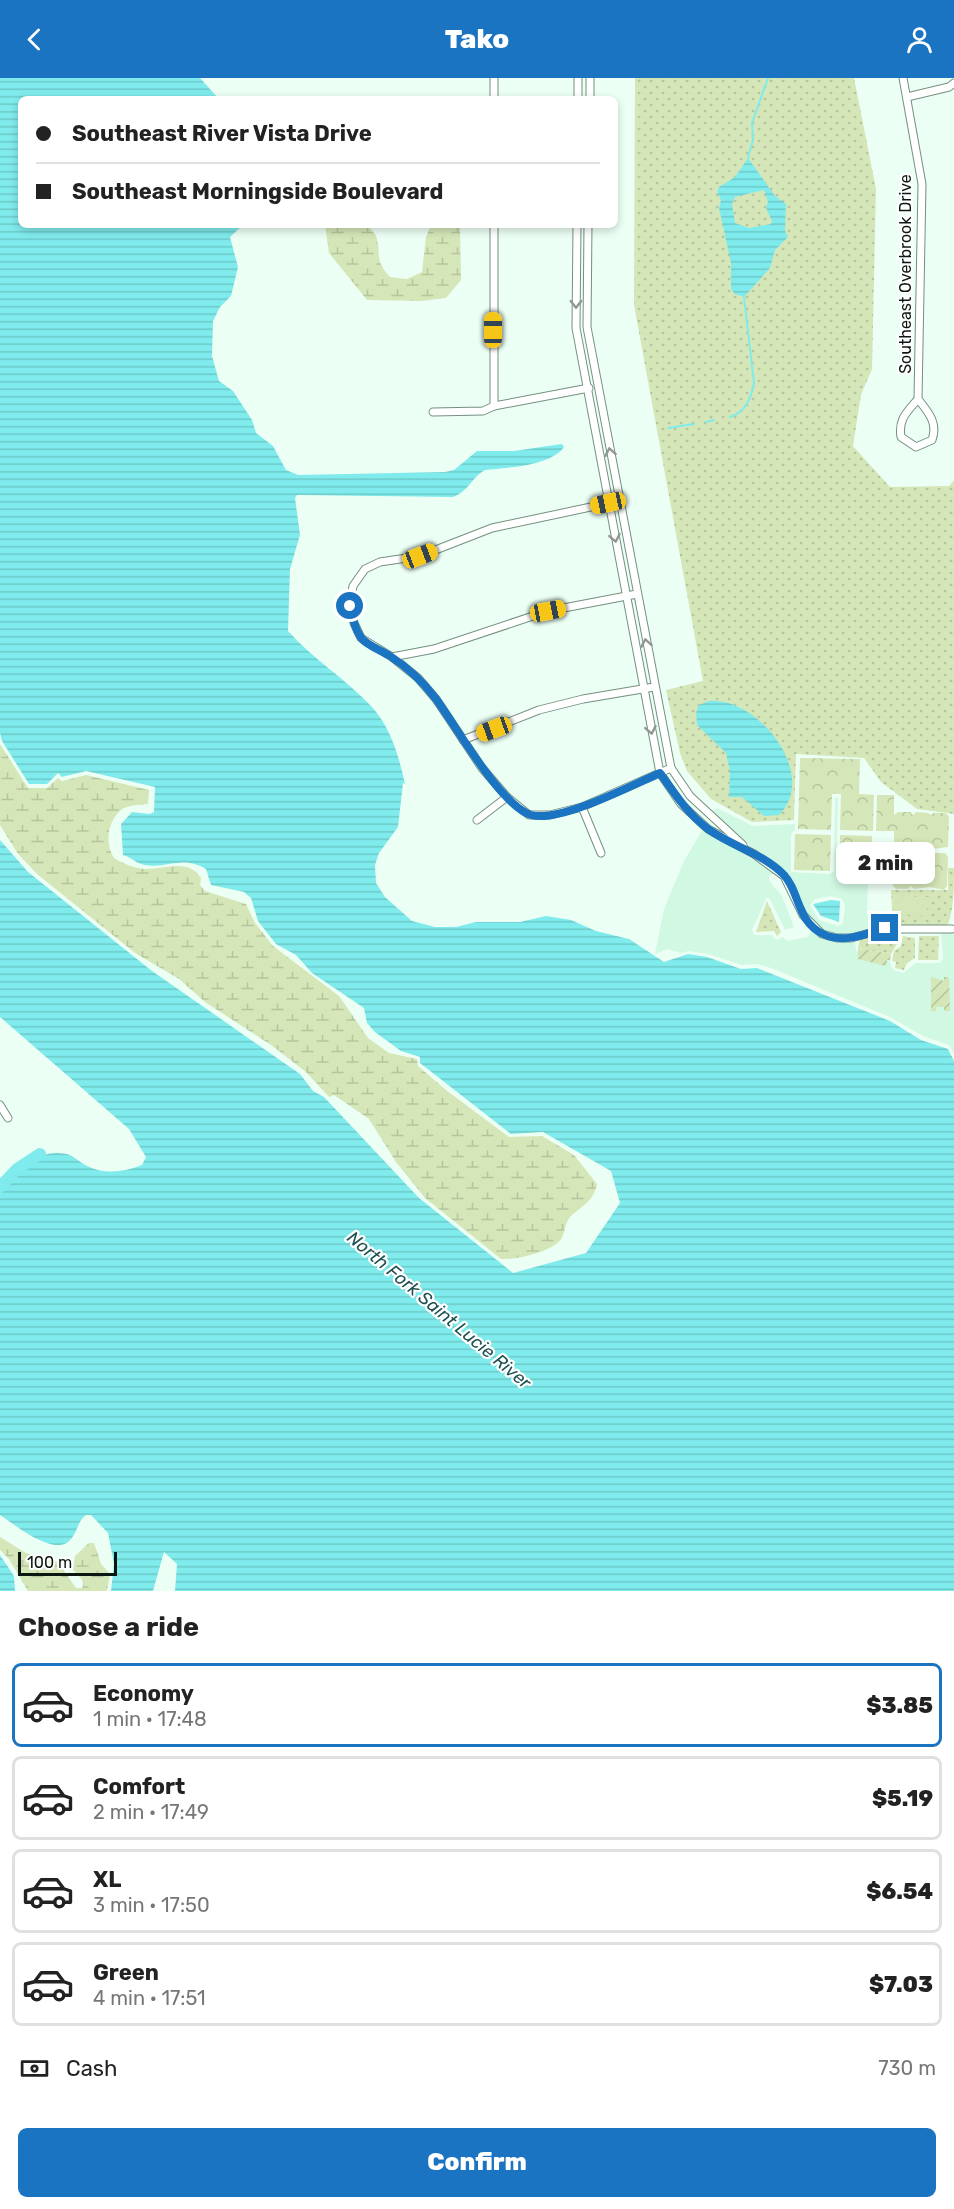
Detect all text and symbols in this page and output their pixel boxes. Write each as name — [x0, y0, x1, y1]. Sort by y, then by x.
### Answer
icon: back — [18, 23, 51, 56]
text: Tako — [445, 23, 509, 55]
icon: person — [903, 23, 936, 56]
text: Southeast River Vista Drive — [72, 120, 372, 147]
street label: Southeast Overbrook Drive — [896, 174, 915, 374]
text: Southeast Morningside Boulevard — [72, 178, 443, 205]
one-way arrow — [570, 300, 582, 309]
car — [484, 312, 502, 348]
one-way arrow — [605, 447, 617, 456]
car — [589, 490, 627, 516]
one-way arrow — [608, 533, 621, 543]
car — [400, 541, 440, 571]
route start — [336, 592, 363, 619]
car — [529, 599, 567, 623]
one-way arrow — [640, 639, 653, 649]
car — [474, 714, 514, 744]
one-way arrow — [644, 724, 657, 734]
callout: 2 min — [836, 841, 934, 883]
text: 2 min — [858, 851, 913, 875]
route end — [871, 914, 898, 941]
water label: North Fork Saint Lucie River — [342, 1227, 536, 1394]
scale bar — [18, 1549, 117, 1576]
text: 100 m — [27, 1553, 72, 1572]
text: Choose a ride — [18, 1611, 199, 1643]
icon: car — [21, 1678, 75, 1732]
text: Economy — [93, 1680, 194, 1707]
text: $3.85 — [866, 1692, 933, 1719]
text: 1 min · 17:48 — [93, 1707, 207, 1731]
icon: car — [21, 1771, 75, 1825]
text: Comfort — [93, 1773, 185, 1800]
text: $5.19 — [872, 1785, 933, 1812]
text: 2 min · 17:49 — [93, 1800, 209, 1824]
icon: car — [21, 1864, 75, 1918]
text: XL — [93, 1866, 121, 1893]
text: $6.54 — [866, 1878, 933, 1905]
text: 3 min · 17:50 — [93, 1893, 210, 1917]
icon: car — [21, 1957, 75, 2011]
text: Green — [93, 1959, 159, 1986]
text: $7.03 — [869, 1971, 933, 1998]
text: 4 min · 17:51 — [93, 1986, 206, 2010]
icon: cash — [18, 2052, 51, 2085]
text: Cash — [66, 2055, 117, 2082]
text: 730 m — [878, 2056, 936, 2080]
button: Confirm — [18, 2128, 936, 2197]

